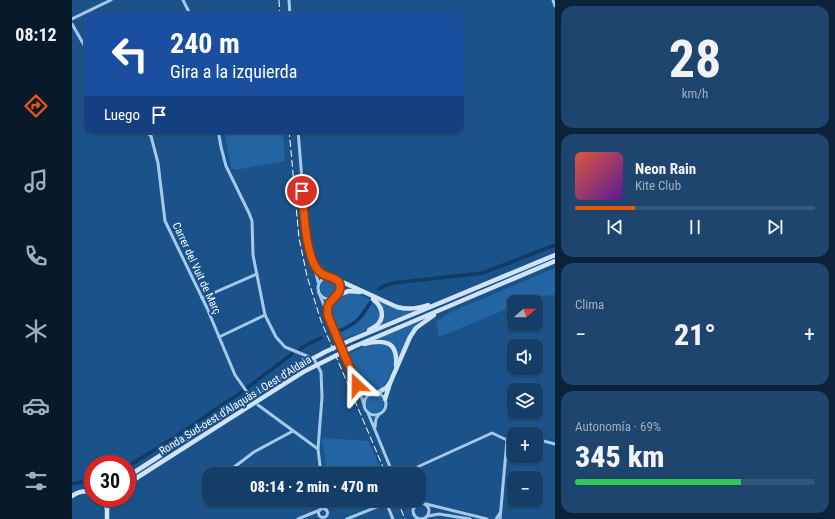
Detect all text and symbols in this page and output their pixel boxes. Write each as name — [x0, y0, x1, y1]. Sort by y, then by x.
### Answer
text: 08:12 — [15, 24, 57, 45]
text: 240 m — [170, 27, 240, 60]
icon: left — [104, 28, 156, 80]
text: 28 — [669, 29, 721, 90]
text: Gira a la izquierda — [170, 61, 297, 82]
text: km/h — [682, 86, 708, 101]
icon: directions — [22, 92, 50, 120]
icon: arrive — [148, 104, 170, 126]
text: Luego — [104, 106, 140, 124]
text: Neon Rain — [635, 160, 696, 178]
icon: music — [22, 167, 50, 195]
pin — [285, 174, 319, 208]
text: Kite Club — [635, 178, 681, 193]
icon: arrive — [291, 180, 313, 202]
icon: previous — [604, 216, 626, 238]
icon: pause — [684, 216, 706, 238]
icon: next — [764, 216, 786, 238]
street label: Carrer del Vuit de Març — [170, 220, 223, 316]
icon: phone — [22, 242, 50, 270]
north arrow — [507, 295, 543, 331]
map controls — [507, 295, 543, 507]
text: Clima — [575, 297, 604, 312]
icon: climate — [22, 317, 50, 345]
text: 21° — [674, 317, 716, 352]
text: − — [575, 322, 586, 347]
text: + — [804, 322, 815, 347]
button: sound — [507, 339, 543, 375]
street label: Ronda Sud-oest d'Alaquàs i Oest d'Aldaia — [157, 353, 314, 458]
position arrow — [336, 364, 378, 406]
button: layers — [507, 383, 543, 419]
icon: car — [22, 392, 50, 420]
text: Autonomía · 69% — [575, 419, 661, 434]
button: + — [507, 427, 543, 463]
text: 345 km — [575, 439, 664, 474]
speed limit sign: 30 — [84, 455, 136, 507]
icon: filters — [22, 467, 50, 495]
button: − — [507, 471, 543, 507]
text: 08:14 · 2 min · 470 m — [250, 478, 378, 496]

